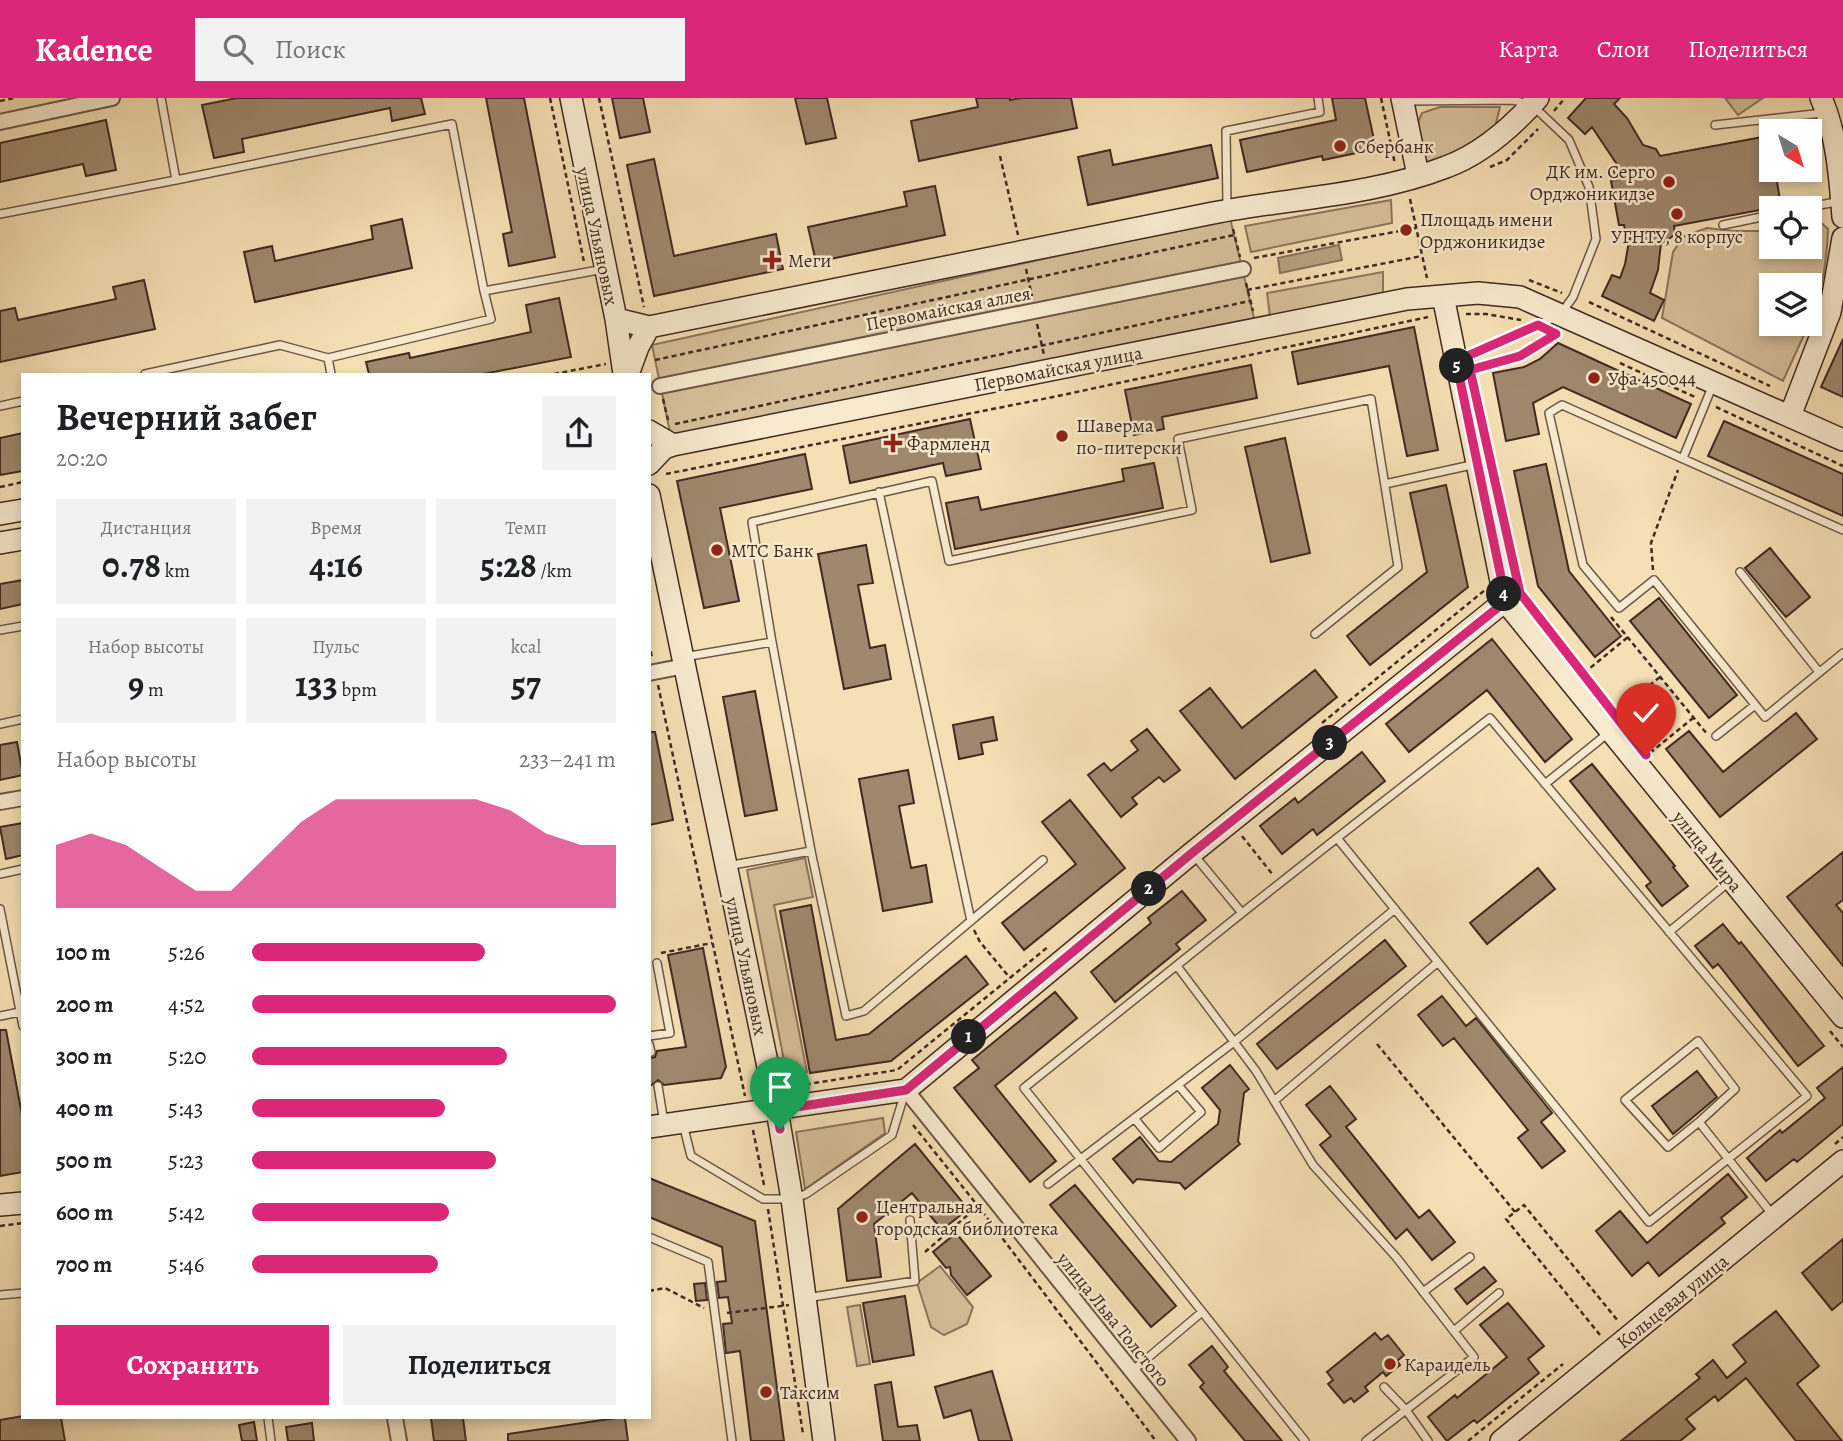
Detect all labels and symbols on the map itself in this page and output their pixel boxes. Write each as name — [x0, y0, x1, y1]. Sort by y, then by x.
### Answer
north arrow — [1759, 119, 1822, 182]
place label: Сбербанк — [1354, 134, 1434, 160]
marker: Сбербанк — [1332, 138, 1348, 154]
place label: ДК им. Серго Орджоникидзе — [1530, 159, 1655, 207]
street label: улица Ульяновых — [569, 164, 625, 308]
marker: ДК им. Серго Орджоникидзе — [1661, 174, 1677, 190]
marker: УГНТУ, 8 корпус — [1669, 206, 1685, 222]
place label: Площадь имени Орджоникидзе — [1420, 207, 1553, 255]
marker: Площадь имени Орджоникидзе — [1398, 222, 1414, 238]
place label: УГНТУ, 8 корпус — [1611, 224, 1743, 250]
place label: Меги — [788, 248, 831, 274]
marker: Меги — [762, 250, 782, 270]
street label: Первомайская аллея — [863, 280, 1033, 338]
street label: Первомайская улица — [972, 340, 1145, 398]
pin: 5 — [1440, 348, 1474, 384]
place label: Уфа 450044 — [1608, 366, 1696, 392]
marker: Уфа 450044 — [1586, 370, 1602, 386]
place label: Шаверма по-питерски — [1076, 413, 1182, 461]
marker: Шаверма по-питерски — [1054, 428, 1070, 444]
place label: Фармленд — [907, 431, 990, 457]
marker: Фармленд — [885, 435, 901, 451]
place label: МТС Банк — [731, 538, 814, 564]
marker: МТС Банк — [709, 542, 725, 558]
pin: 4 — [1486, 576, 1522, 612]
pin — [1616, 683, 1676, 755]
pin: 3 — [1312, 726, 1348, 760]
street label: улица Мира — [1666, 805, 1748, 898]
pin: 2 — [1132, 872, 1166, 906]
street label: улица Ульяновых — [718, 894, 774, 1038]
pin: 1 — [951, 1020, 986, 1054]
pin — [750, 1057, 810, 1129]
place label: Центральная городская библиотека — [876, 1194, 1059, 1242]
marker: Центральная городская библиотека — [854, 1209, 870, 1225]
street label: улица Льва Толстого — [1050, 1246, 1176, 1392]
street label: Кольцевая улица — [1611, 1248, 1734, 1355]
place label: Караидель — [1404, 1352, 1490, 1378]
marker: Караидель — [1382, 1356, 1398, 1372]
place label: Таксим — [780, 1380, 840, 1406]
marker: Таксим — [758, 1384, 774, 1400]

